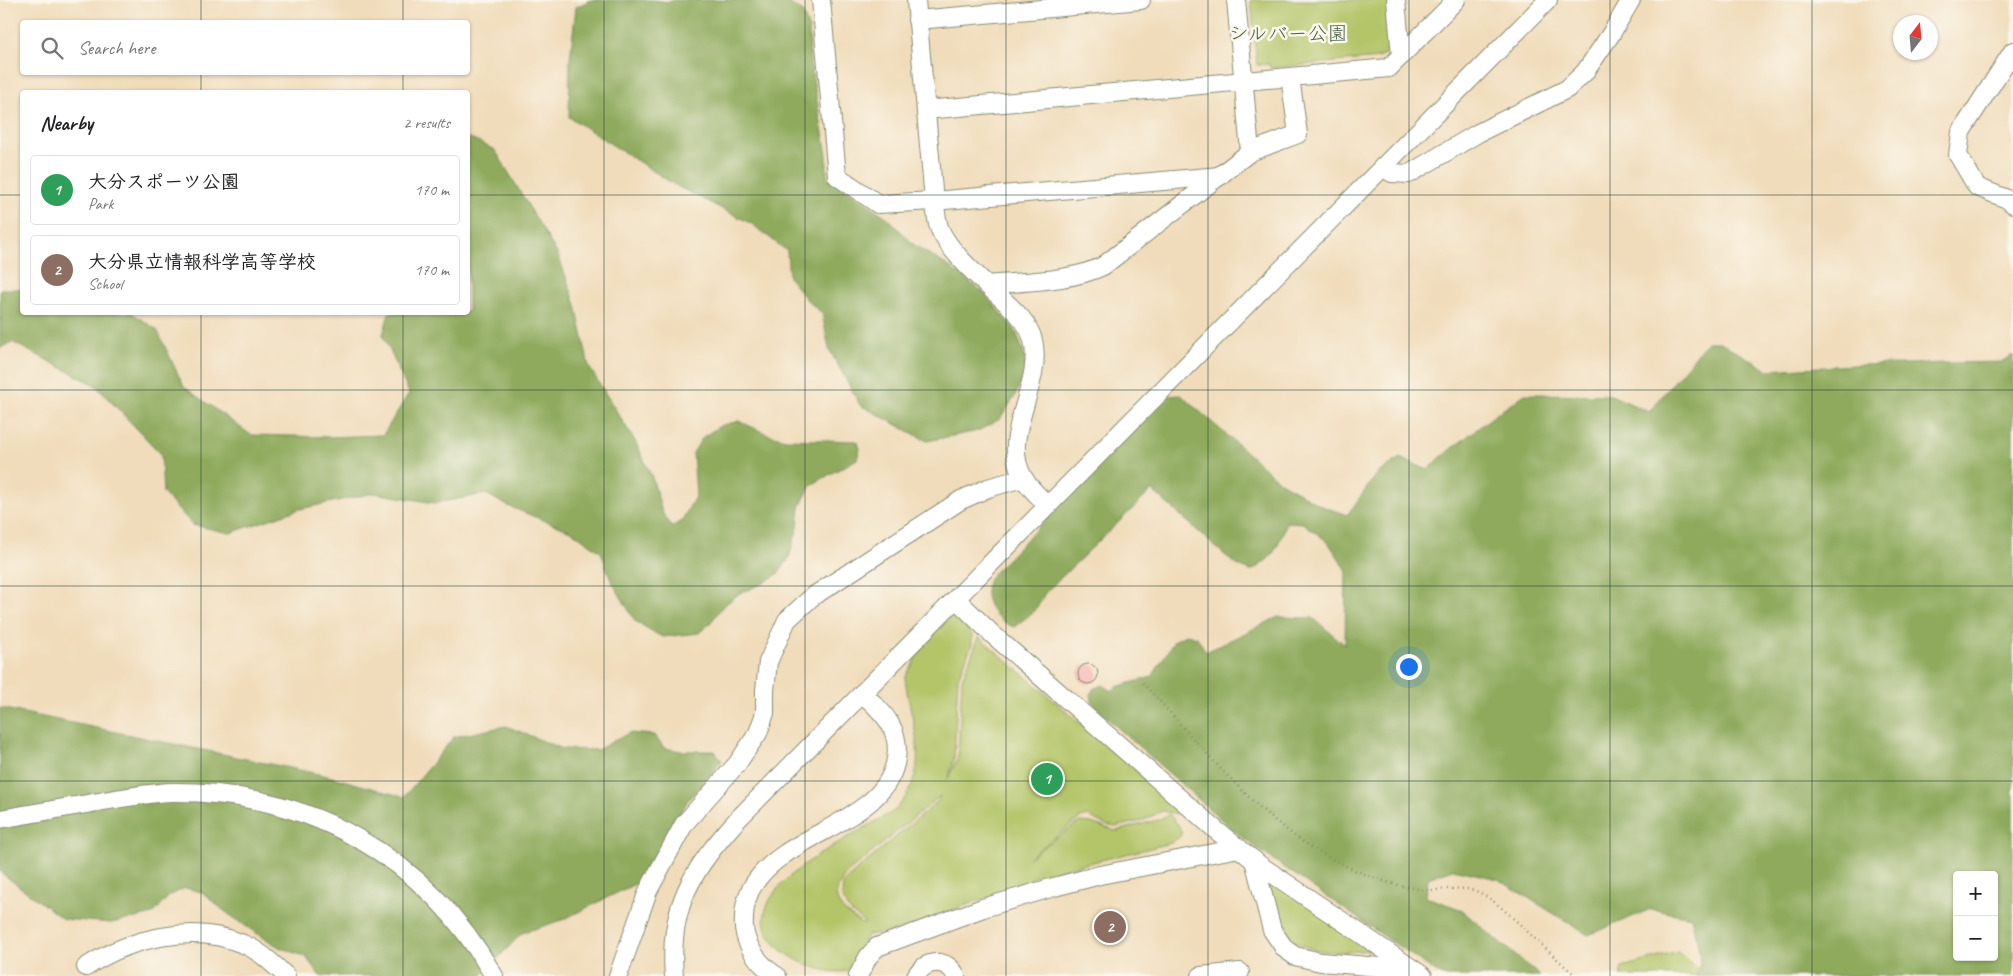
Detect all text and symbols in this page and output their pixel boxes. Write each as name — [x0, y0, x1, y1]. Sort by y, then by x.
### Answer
north arrow — [1893, 15, 1938, 60]
search box — [20, 20, 470, 75]
park label: シルバー公園 — [1229, 21, 1347, 46]
icon: search — [38, 34, 66, 62]
text: Search here — [78, 36, 155, 60]
text: Nearby — [40, 110, 93, 136]
text: 2 results — [403, 113, 450, 133]
text: 大分スポーツ公園 — [88, 170, 240, 194]
text: 1 — [53, 180, 61, 200]
text: 170 m — [415, 180, 449, 200]
text: Park — [88, 194, 113, 214]
text: 大分県立情報科学高等学校 — [88, 250, 316, 274]
text: 2 — [53, 260, 61, 280]
text: 170 m — [415, 260, 449, 280]
text: School — [88, 274, 122, 294]
your location — [1396, 654, 1422, 680]
pin: 1 — [1031, 760, 1063, 798]
map controls — [1953, 871, 1998, 961]
button: + — [1953, 871, 1998, 916]
pin: 2 — [1094, 908, 1126, 946]
button: − — [1953, 916, 1998, 961]

